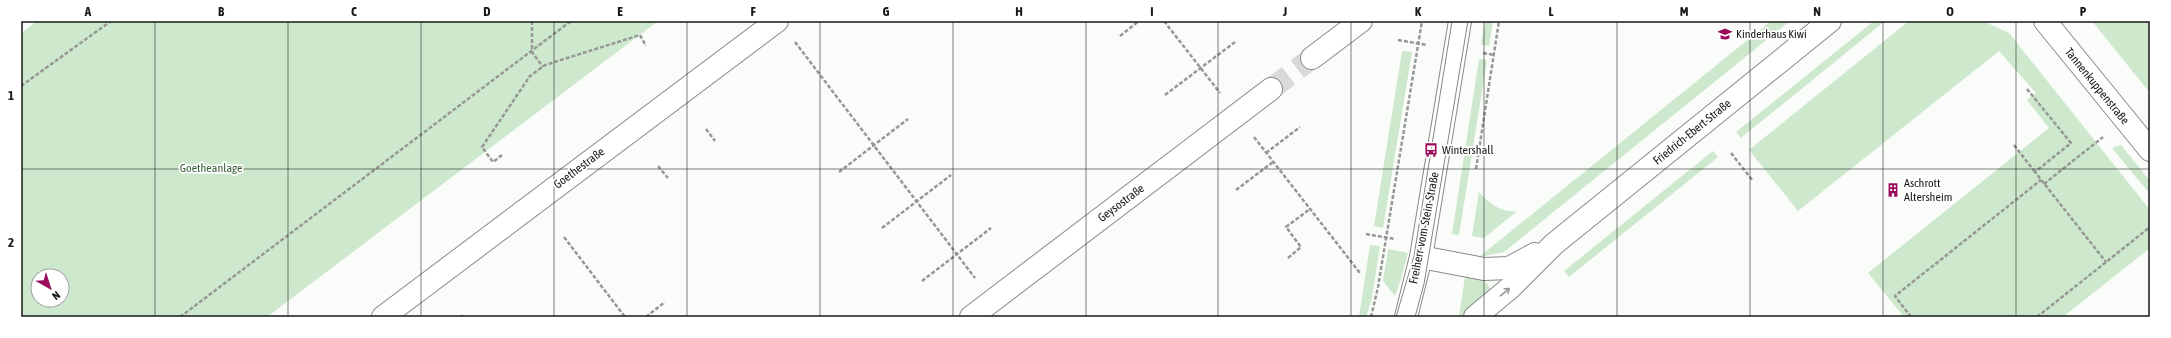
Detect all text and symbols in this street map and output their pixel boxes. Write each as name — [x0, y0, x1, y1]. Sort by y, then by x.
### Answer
text: A — [84, 4, 92, 19]
text: B — [218, 4, 225, 19]
text: C — [351, 4, 357, 19]
text: D — [483, 4, 491, 19]
text: E — [617, 4, 623, 19]
text: F — [750, 4, 756, 19]
text: G — [883, 4, 890, 19]
text: H — [1015, 4, 1023, 19]
text: I — [1150, 4, 1154, 19]
text: J — [1282, 4, 1287, 19]
text: K — [1415, 4, 1422, 19]
text: L — [1548, 4, 1554, 19]
text: M — [1680, 4, 1689, 19]
text: N — [1813, 4, 1821, 19]
text: O — [1946, 4, 1954, 19]
text: P — [2080, 4, 2087, 19]
school or university icon: Kinderhaus Kiwi — [1717, 26, 1733, 42]
place label: Kinderhaus Kiwi — [1736, 27, 1807, 41]
street label: Tannenkuppenstraße — [2062, 45, 2132, 127]
text: 1 — [8, 88, 14, 103]
street label: Friedrich-Ebert-Straße — [1650, 96, 1734, 168]
bus stop icon: Wintershall — [1423, 142, 1439, 158]
place label: Wintershall — [1442, 143, 1494, 157]
street label: Goethestraße — [551, 144, 607, 192]
park label: Goetheanlage — [180, 161, 242, 175]
street label: Freiherr-vom-Stein-Straße — [1406, 171, 1442, 285]
place label: Aschrott Altersheim — [1904, 176, 1952, 204]
street label: Geysostraße — [1095, 181, 1147, 225]
building icon: Aschrott Altersheim — [1885, 182, 1901, 198]
text: 2 — [8, 235, 14, 250]
north arrow — [30, 268, 70, 308]
one-way arrow — [1500, 288, 1511, 297]
text: N — [50, 289, 63, 302]

